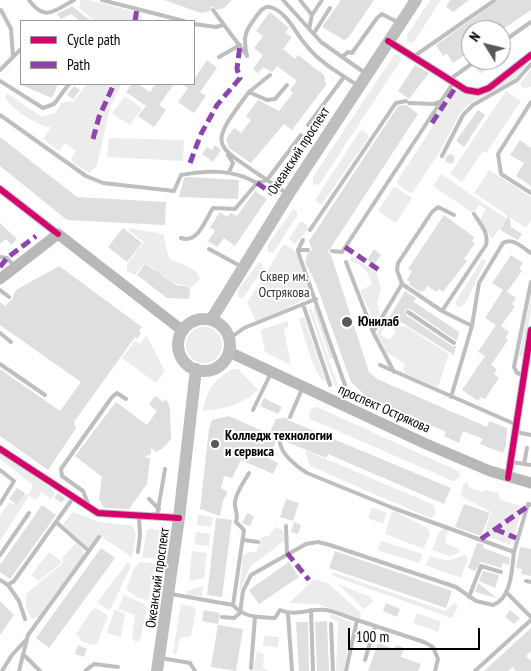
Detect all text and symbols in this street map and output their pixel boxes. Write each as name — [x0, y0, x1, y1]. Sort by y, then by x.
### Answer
legend — [20, 20, 195, 85]
north arrow — [461, 20, 511, 70]
text: N — [465, 28, 484, 45]
text: Cycle path — [67, 30, 120, 49]
text: Path — [67, 55, 90, 74]
street label: Океанский проспект — [264, 104, 334, 198]
park label: Сквер им. Острякова — [258, 269, 310, 302]
place label: Юнилаб — [358, 314, 399, 330]
marker: Юнилаб — [340, 315, 354, 329]
street label: проспект Острякова — [335, 381, 433, 437]
place label: Колледж технологии и сервиса — [225, 428, 332, 461]
marker: Колледж технологии и сервиса — [209, 438, 221, 450]
street label: Океанский проспект — [143, 527, 173, 629]
scale bar — [351, 618, 484, 650]
text: 100 m — [356, 627, 389, 646]

